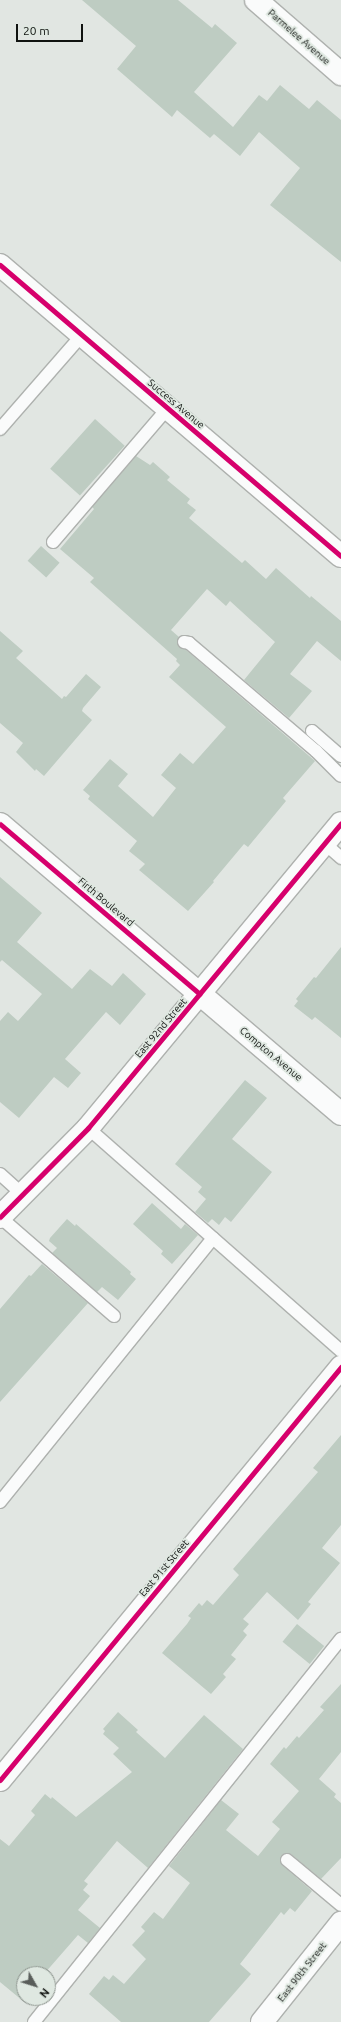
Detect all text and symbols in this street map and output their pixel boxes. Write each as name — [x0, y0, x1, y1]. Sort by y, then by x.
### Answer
street label: Parmelee Avenue — [265, 7, 333, 67]
scale bar — [18, 16, 85, 42]
text: 20 m — [23, 24, 50, 37]
street label: Success Avenue — [145, 377, 207, 431]
street label: Firth Boulevard — [76, 875, 136, 929]
street label: East 92nd Street — [133, 996, 189, 1060]
street label: Compton Avenue — [237, 1024, 305, 1084]
street label: East 91st Street — [137, 1537, 191, 1599]
street label: East 90th Street — [275, 1940, 329, 2004]
north arrow — [16, 1966, 56, 2006]
text: N — [37, 1986, 52, 2000]

